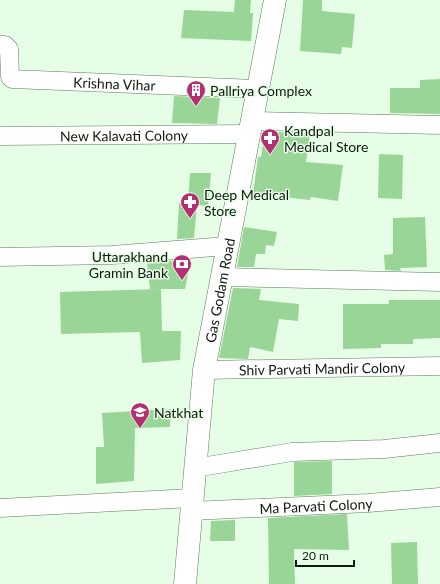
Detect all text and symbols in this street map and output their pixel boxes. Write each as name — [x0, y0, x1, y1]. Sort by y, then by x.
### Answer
street label: Krishna Vihar — [73, 73, 156, 93]
building icon: Pallriya Complex — [185, 79, 207, 107]
place label: Pallriya Complex — [210, 82, 312, 99]
place label: Kandpal Medical Store — [284, 122, 368, 155]
street label: New Kalavati Colony — [60, 126, 189, 144]
pharmacy icon: Kandpal Medical Store — [259, 127, 281, 155]
place label: Deep Medical Store — [204, 186, 289, 219]
pharmacy icon: Deep Medical Store — [179, 191, 201, 219]
street label: Gas Godam Road — [201, 237, 238, 344]
place label: Uttarakhand Gramin Bank — [89, 248, 169, 281]
bank icon: Uttarakhand Gramin Bank — [171, 253, 193, 281]
street label: Shiv Parvati Mandir Colony — [239, 358, 406, 378]
school or university icon: Natkhat — [129, 401, 151, 429]
place label: Natkhat — [154, 404, 203, 421]
street label: Ma Parvati Colony — [259, 494, 374, 516]
scale bar — [296, 542, 354, 568]
text: 20 m — [302, 548, 329, 563]

